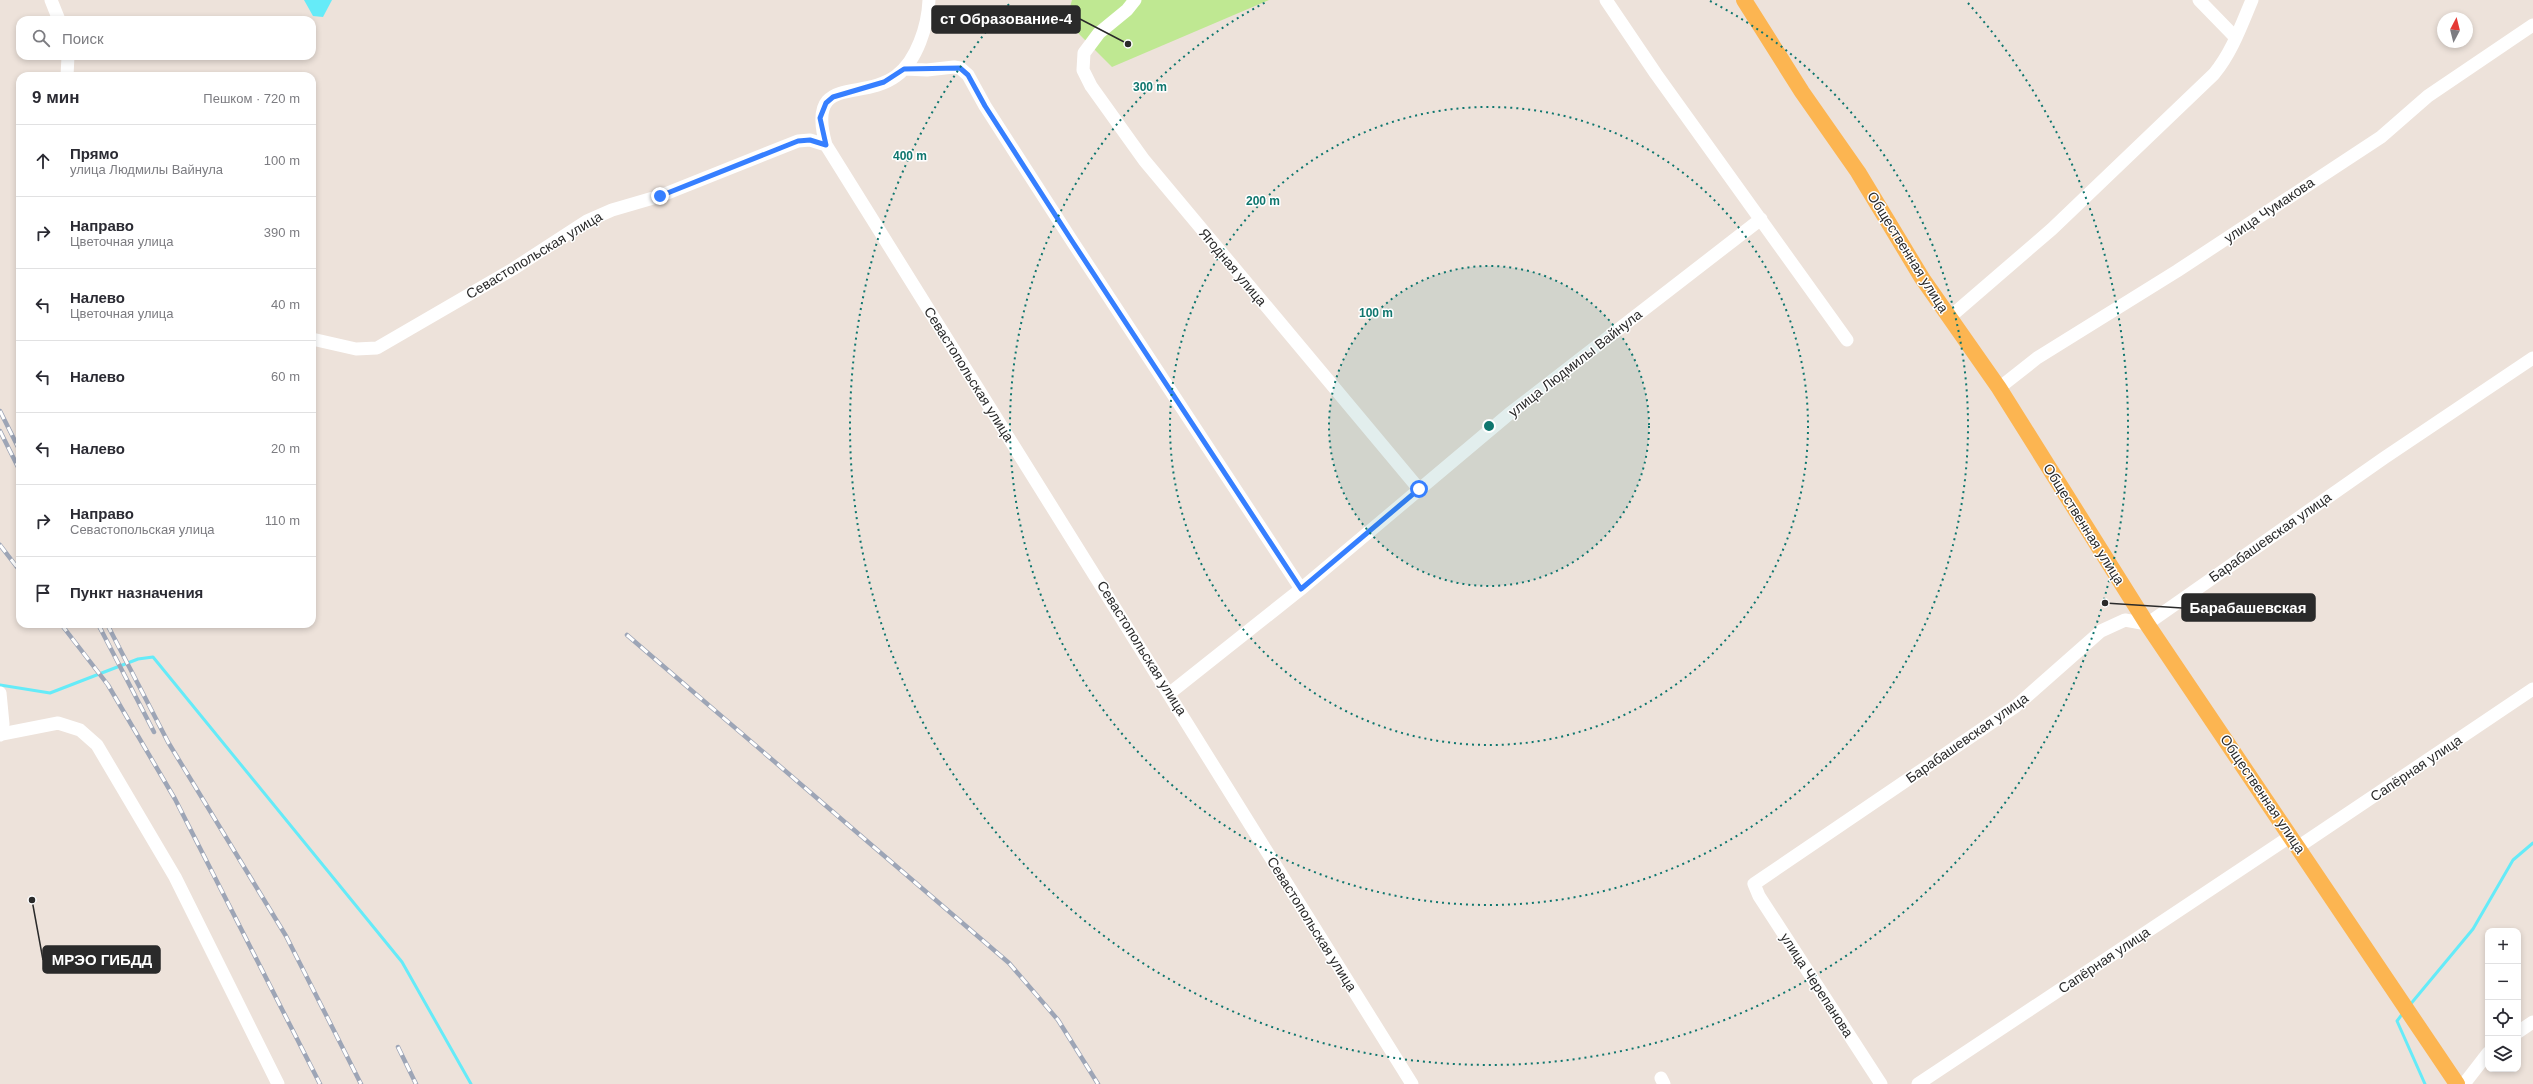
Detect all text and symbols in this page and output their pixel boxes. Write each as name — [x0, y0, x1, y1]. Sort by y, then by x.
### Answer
callout: ст Образование-4 — [932, 6, 1080, 33]
text: ст Образование-4 — [940, 10, 1073, 27]
north arrow — [2437, 12, 2473, 48]
search box — [16, 16, 316, 60]
icon: search — [30, 27, 52, 49]
text: Поиск — [62, 30, 104, 47]
text: 300 m — [1133, 80, 1167, 94]
text: 9 мин — [32, 88, 79, 107]
text: Пешком · 720 m — [203, 91, 300, 106]
text: Прямо — [70, 145, 119, 162]
text: 400 m — [893, 149, 927, 163]
icon: ahead — [32, 150, 54, 172]
text: 100 m — [264, 153, 300, 168]
text: улица Людмилы Вайнула — [70, 162, 223, 177]
street label: улица Чумакова — [2221, 174, 2317, 246]
route end — [651, 187, 669, 205]
street label: Общественная улица — [1864, 189, 1952, 316]
text: 200 m — [1246, 194, 1280, 208]
street label: Севастопольская улица — [463, 208, 605, 302]
text: Направо — [70, 217, 134, 234]
icon: right — [32, 222, 54, 244]
text: 390 m — [264, 225, 300, 240]
street label: Ягодная улица — [1196, 225, 1270, 309]
text: Цветочная улица — [70, 234, 174, 249]
text: Налево — [70, 289, 125, 306]
icon: left — [32, 294, 54, 316]
text: 40 m — [271, 297, 300, 312]
street label: Севастопольская улица — [921, 304, 1017, 444]
text: Цветочная улица — [70, 306, 174, 321]
text: 100 m — [1359, 306, 1393, 320]
street label: улица Людмилы Вайнула — [1505, 306, 1645, 420]
icon: left — [32, 366, 54, 388]
text: Налево — [70, 368, 125, 385]
text: 60 m — [271, 369, 300, 384]
centre of rings — [1482, 419, 1496, 433]
icon: left — [32, 438, 54, 460]
text: Налево — [70, 440, 125, 457]
text: 20 m — [271, 441, 300, 456]
street label: Общественная улица — [2040, 461, 2128, 588]
route start — [1410, 480, 1428, 498]
street label: Барабашевская улица — [2206, 489, 2334, 585]
text: Направо — [70, 505, 134, 522]
icon: right — [32, 510, 54, 532]
text: 110 m — [265, 513, 300, 528]
text: Севастопольская улица — [70, 522, 215, 537]
street label: Севастопольская улица — [1094, 578, 1190, 718]
icon: arrive — [32, 582, 54, 604]
text: Пункт назначения — [70, 584, 203, 601]
callout: Барабашевская — [2182, 594, 2315, 621]
text: Барабашевская — [2190, 599, 2306, 616]
street label: Барабашевская улица — [1903, 690, 2031, 786]
street label: Сапёрная улица — [2367, 731, 2465, 804]
street label: Общественная улица — [2217, 732, 2309, 857]
street label: Севастопольская улица — [1264, 854, 1360, 994]
street label: Сапёрная улица — [2055, 923, 2153, 996]
map controls — [2485, 928, 2521, 1072]
button: + — [2485, 928, 2521, 964]
street label: улица Черепанова — [1777, 930, 1857, 1040]
callout: МРЭО ГИБДД — [43, 946, 160, 973]
text: МРЭО ГИБДД — [52, 951, 153, 968]
button: − — [2485, 964, 2521, 1000]
button: locate — [2485, 1000, 2521, 1036]
button: layers — [2485, 1036, 2521, 1072]

